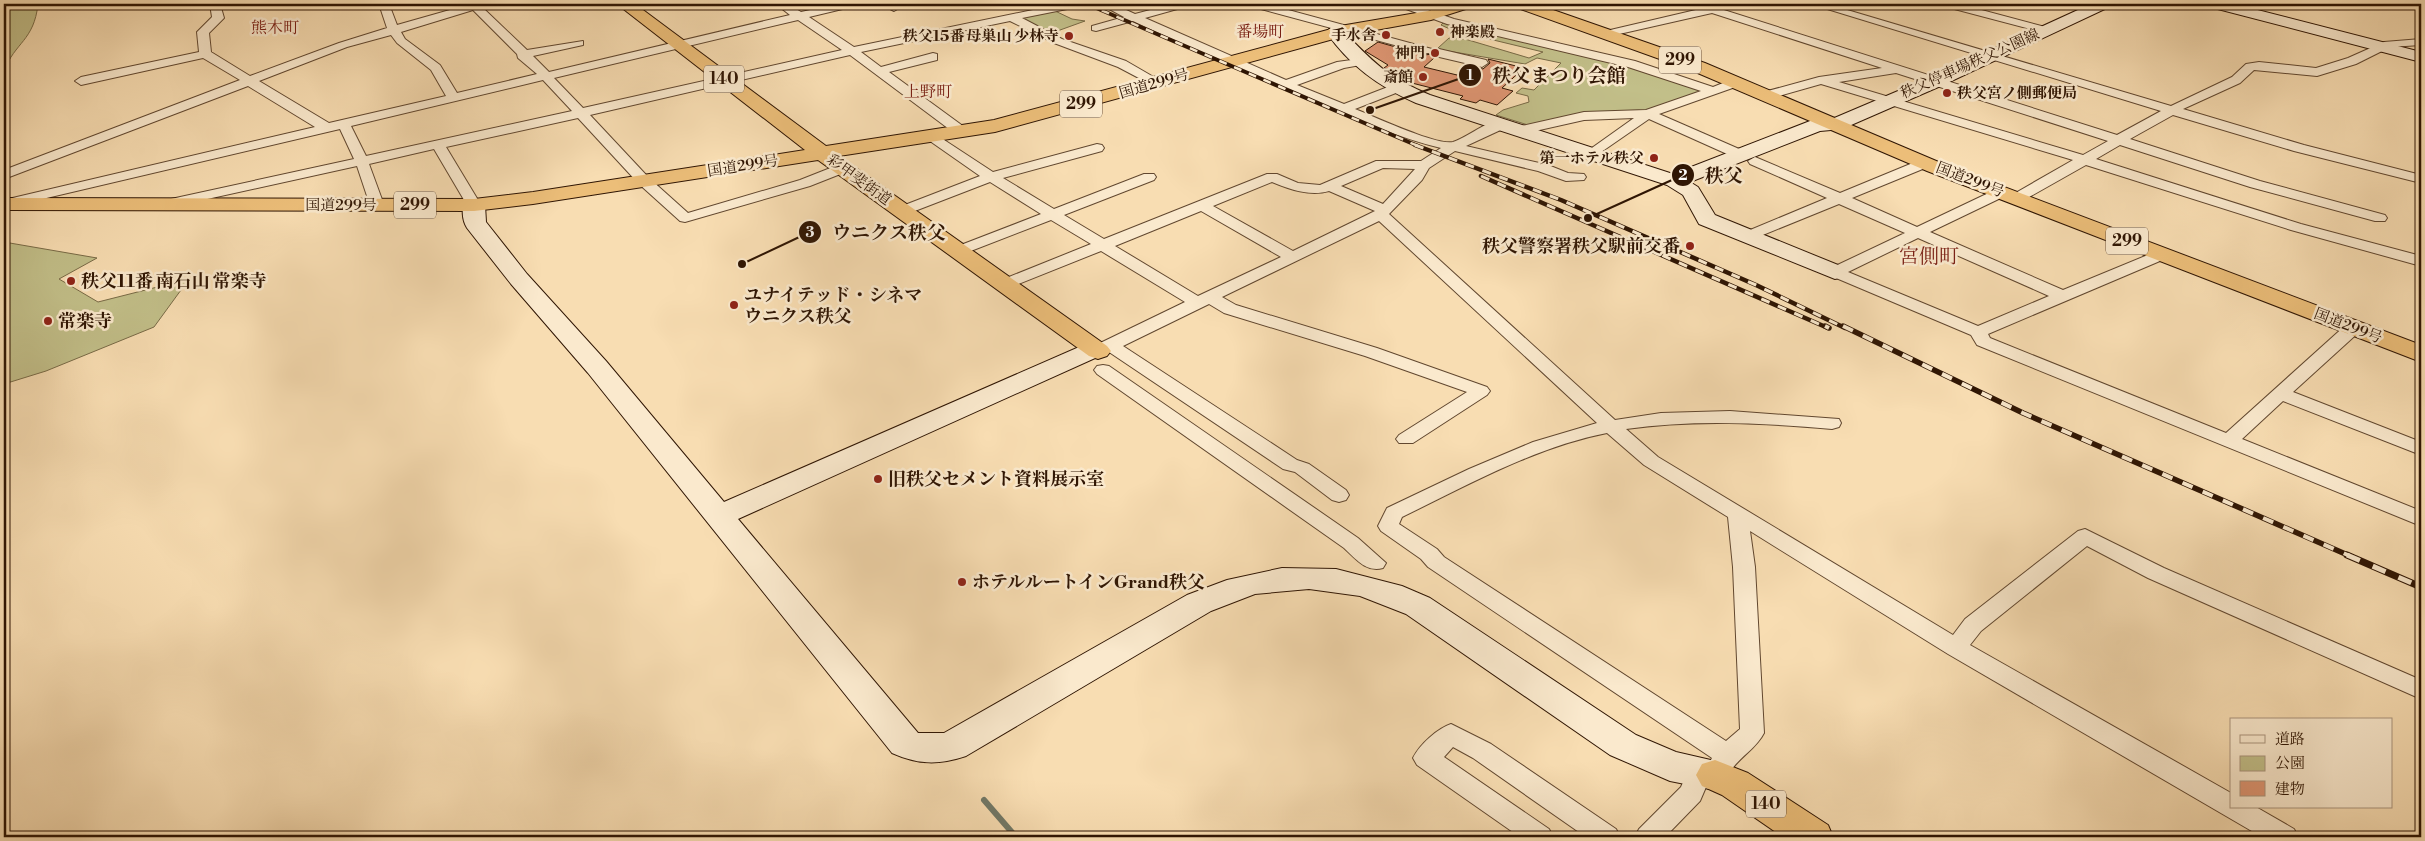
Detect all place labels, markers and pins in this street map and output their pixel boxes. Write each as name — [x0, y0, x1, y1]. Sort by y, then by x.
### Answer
place label: 神楽殿 — [1450, 23, 1495, 42]
place label: 手水舎 — [1331, 26, 1377, 45]
marker: 神楽殿 — [1434, 26, 1446, 38]
place label: 秩父15番 母巣山 少林寺 — [903, 27, 1059, 46]
marker: 手水舎 — [1380, 29, 1392, 41]
marker: 秩父15番 母巣山 少林寺 — [1063, 30, 1075, 42]
place label: 神門 — [1395, 44, 1425, 63]
marker: 神門 — [1429, 47, 1441, 59]
callout: 秩父まつり会館 — [1457, 58, 1635, 92]
place label: 斎館 — [1383, 68, 1413, 87]
marker: 斎館 — [1417, 71, 1429, 83]
place label: 秩父宮ノ側郵便局 — [1957, 84, 2077, 103]
marker: 秩父宮ノ側郵便局 — [1941, 87, 1953, 99]
place label: 第一ホテル秩父 — [1540, 149, 1644, 168]
marker: 第一ホテル秩父 — [1648, 152, 1660, 164]
callout: 秩父 — [1670, 158, 1753, 192]
callout: ウニクス秩父 — [797, 215, 956, 249]
place label: 秩父警察署秩父駅前交番 — [1482, 235, 1680, 258]
marker: 秩父警察署秩父駅前交番 — [1684, 240, 1696, 252]
place label: 秩父11番 南石山 常楽寺 — [81, 270, 267, 293]
marker: 秩父11番 南石山 常楽寺 — [65, 275, 77, 287]
place label: ユナイテッド・シネマ ウニクス秩父 — [744, 284, 922, 328]
marker: ユナイテッド・シネマ ウニクス秩父 — [728, 299, 740, 311]
place label: 常楽寺 — [58, 310, 112, 333]
marker: 常楽寺 — [42, 315, 54, 327]
place label: 旧秩父セメント資料展示室 — [888, 468, 1104, 491]
marker: 旧秩父セメント資料展示室 — [872, 473, 884, 485]
place label: ホテルルートインGrand秩父 — [972, 571, 1205, 594]
marker: ホテルルートインGrand秩父 — [956, 576, 968, 588]

